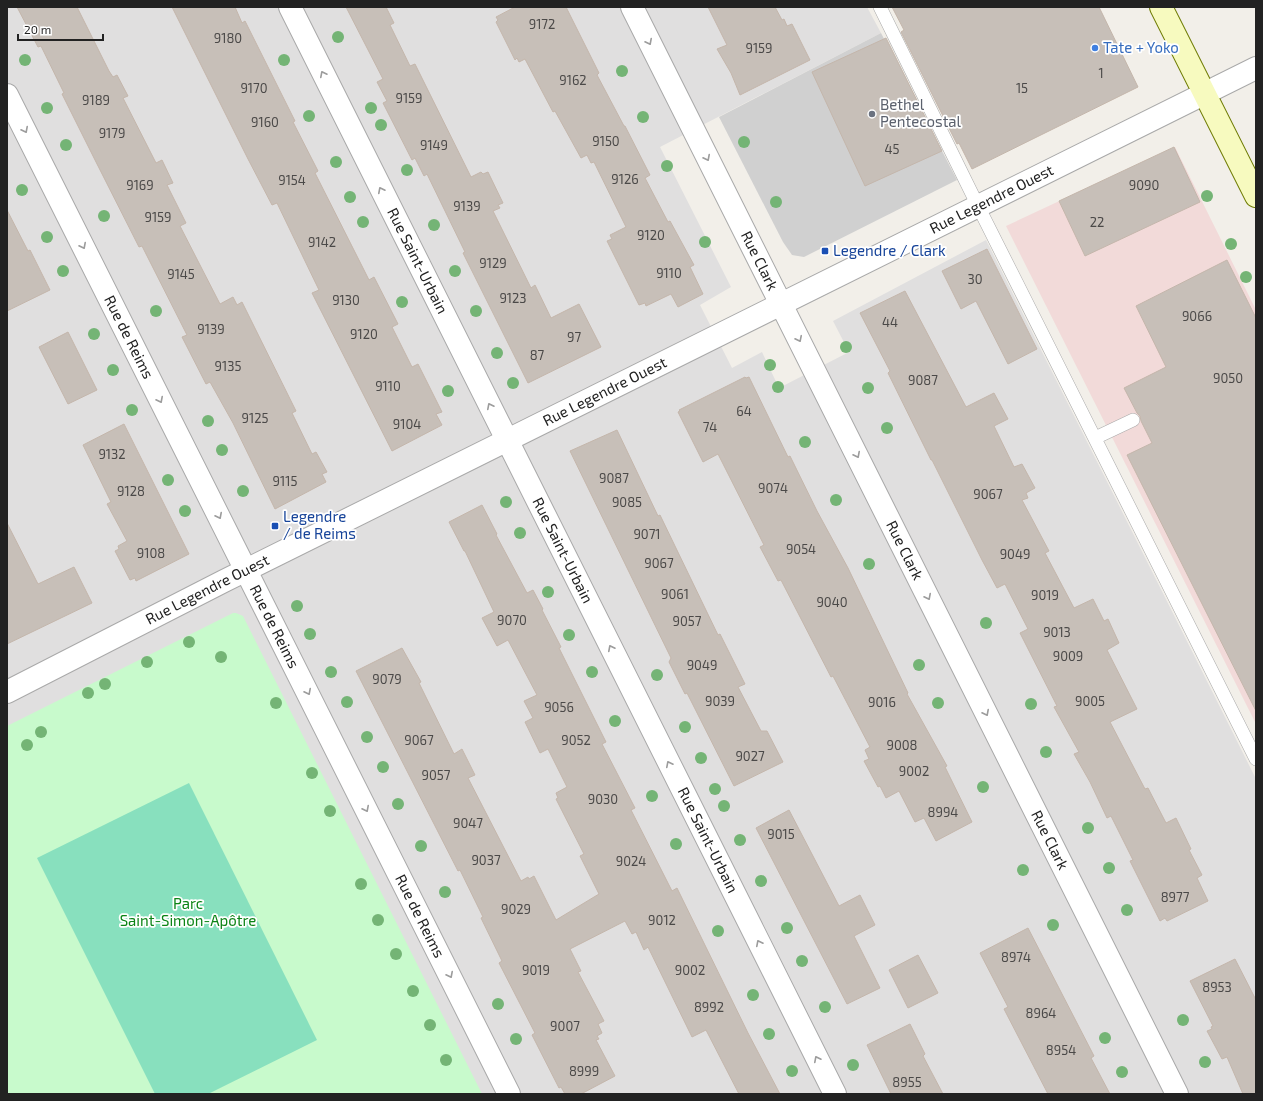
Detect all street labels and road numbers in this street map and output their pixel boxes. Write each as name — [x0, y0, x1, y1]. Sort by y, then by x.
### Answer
street label: Rue Legendre Ouest — [926, 160, 1056, 237]
street label: Rue Saint-Urbain — [384, 205, 452, 316]
street label: Rue Clark — [738, 228, 783, 293]
street label: Rue de Reims — [101, 292, 158, 381]
street label: Rue Legendre Ouest — [539, 352, 669, 429]
street label: Rue Saint-Urbain — [529, 494, 597, 606]
street label: Rue Clark — [883, 517, 928, 583]
street label: Rue Legendre Ouest — [142, 550, 272, 628]
street label: Rue de Reims — [247, 581, 304, 671]
street label: Rue Saint-Urbain — [675, 784, 743, 896]
street label: Rue Clark — [1028, 807, 1073, 873]
street label: Rue de Reims — [392, 871, 449, 960]

